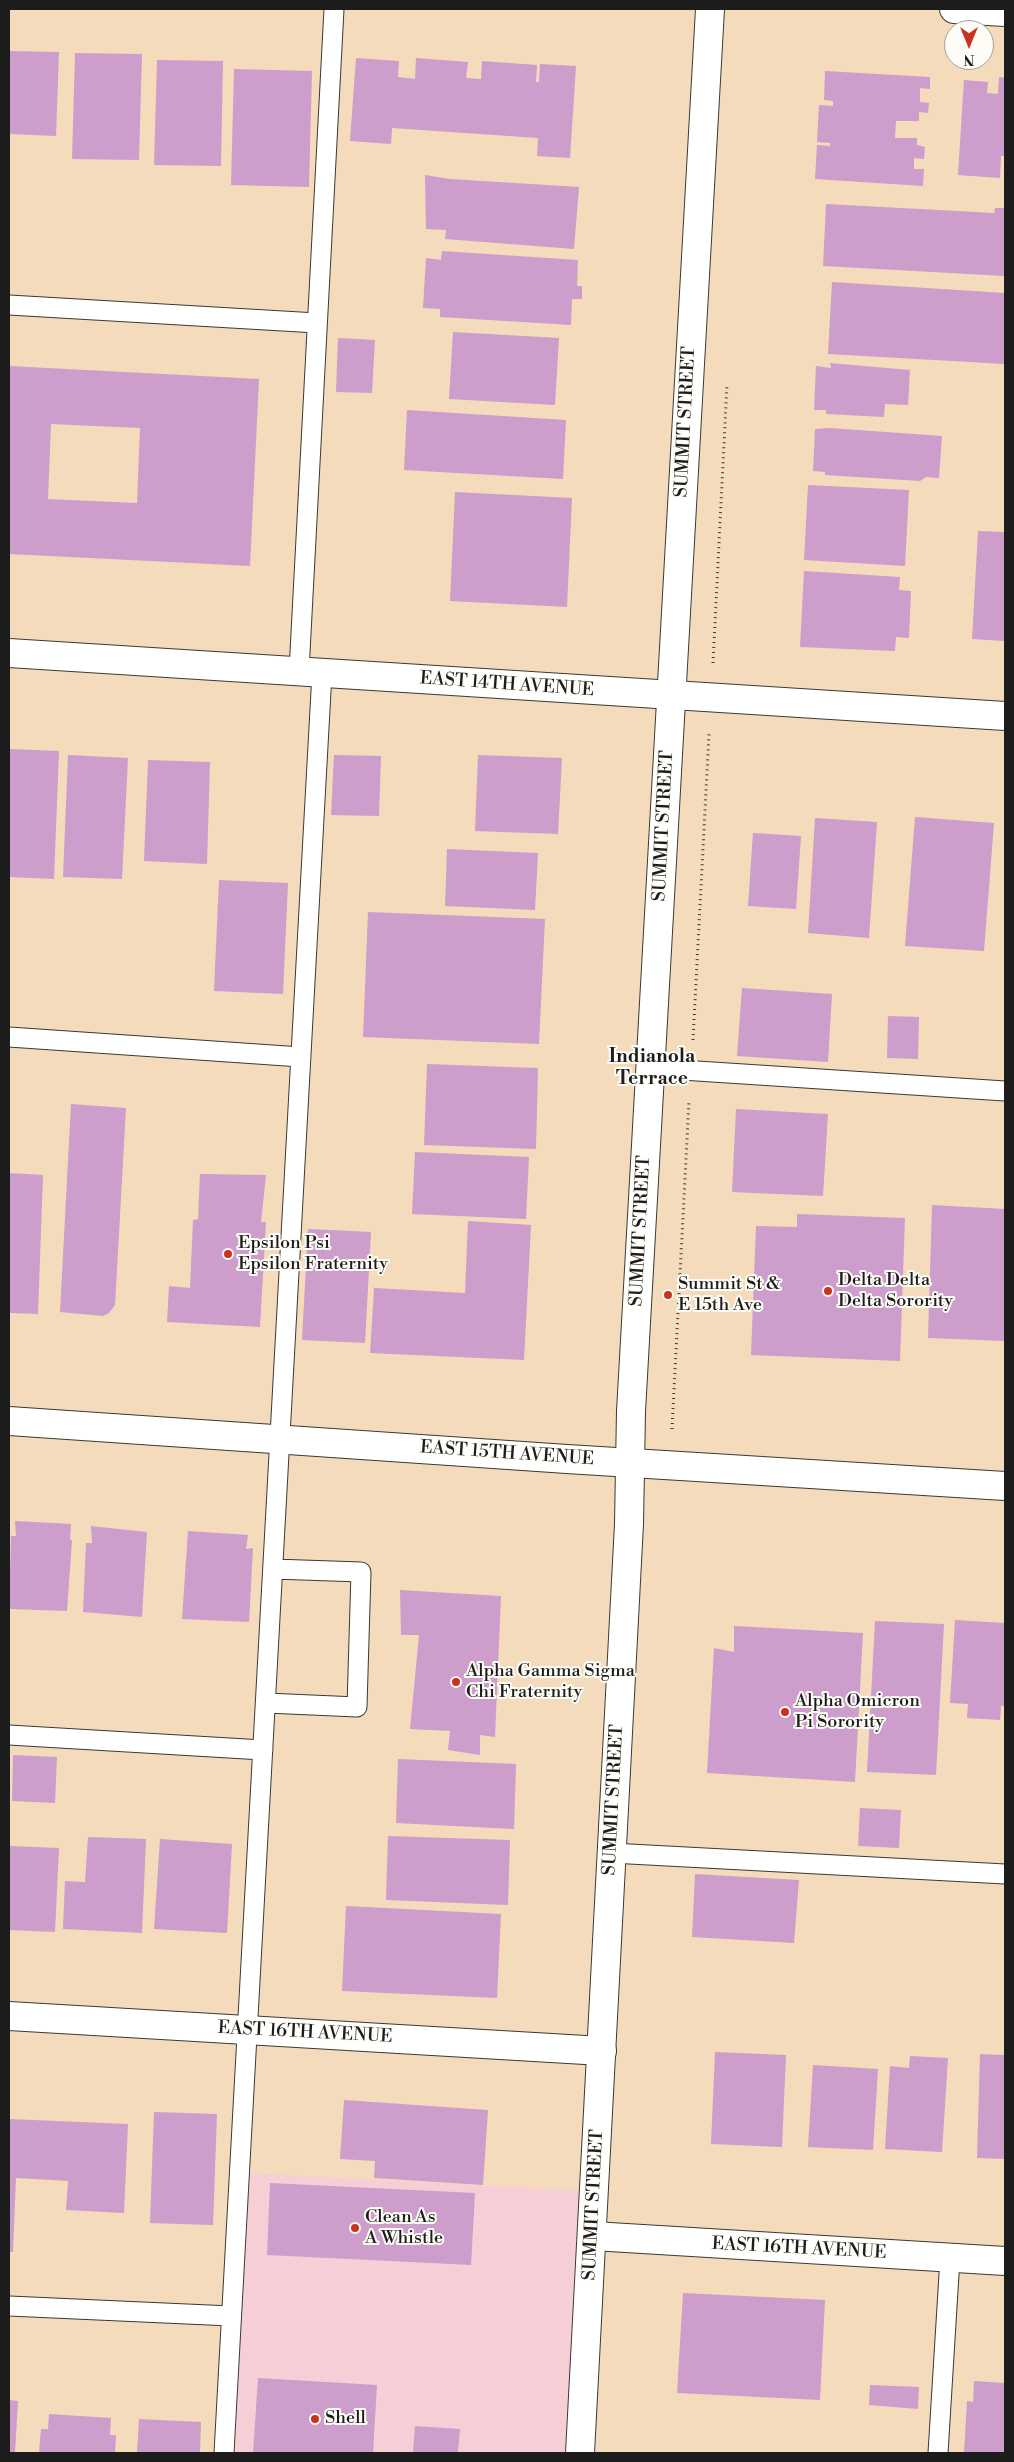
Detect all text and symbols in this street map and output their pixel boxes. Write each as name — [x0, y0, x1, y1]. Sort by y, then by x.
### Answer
north arrow — [944, 20, 994, 70]
text: N — [963, 50, 975, 68]
street label: SUMMIT STREET — [671, 346, 701, 498]
street label: EAST 14TH AVENUE — [419, 668, 595, 702]
street label: SUMMIT STREET — [649, 750, 679, 902]
district label: Indianola Terrace — [609, 1046, 695, 1090]
street label: SUMMIT STREET — [626, 1155, 656, 1307]
place label: Epsilon Psi Epsilon Fraternity — [238, 1233, 388, 1276]
marker: Epsilon Psi Epsilon Fraternity — [222, 1248, 234, 1260]
place label: Delta Delta Delta Sorority — [838, 1270, 953, 1312]
place label: Summit St & E 15th Ave — [678, 1274, 781, 1316]
marker: Delta Delta Delta Sorority — [822, 1285, 834, 1297]
marker: Summit St & E 15th Ave — [662, 1289, 674, 1301]
street label: EAST 15TH AVENUE — [419, 1437, 595, 1471]
place label: Alpha Gamma Sigma Chi Fraternity — [466, 1661, 635, 1704]
marker: Alpha Gamma Sigma Chi Fraternity — [450, 1676, 462, 1688]
place label: Alpha Omicron Pi Sorority — [795, 1691, 920, 1734]
marker: Alpha Omicron Pi Sorority — [779, 1706, 791, 1718]
street label: SUMMIT STREET — [599, 1724, 629, 1876]
street label: EAST 16TH AVENUE — [217, 2018, 393, 2048]
street label: SUMMIT STREET — [579, 2129, 609, 2281]
place label: Clean As A Whistle — [365, 2207, 443, 2250]
marker: Clean As A Whistle — [349, 2222, 361, 2234]
street label: EAST 16TH AVENUE — [711, 2234, 887, 2264]
place label: Shell — [325, 2408, 366, 2430]
marker: Shell — [309, 2413, 321, 2425]

